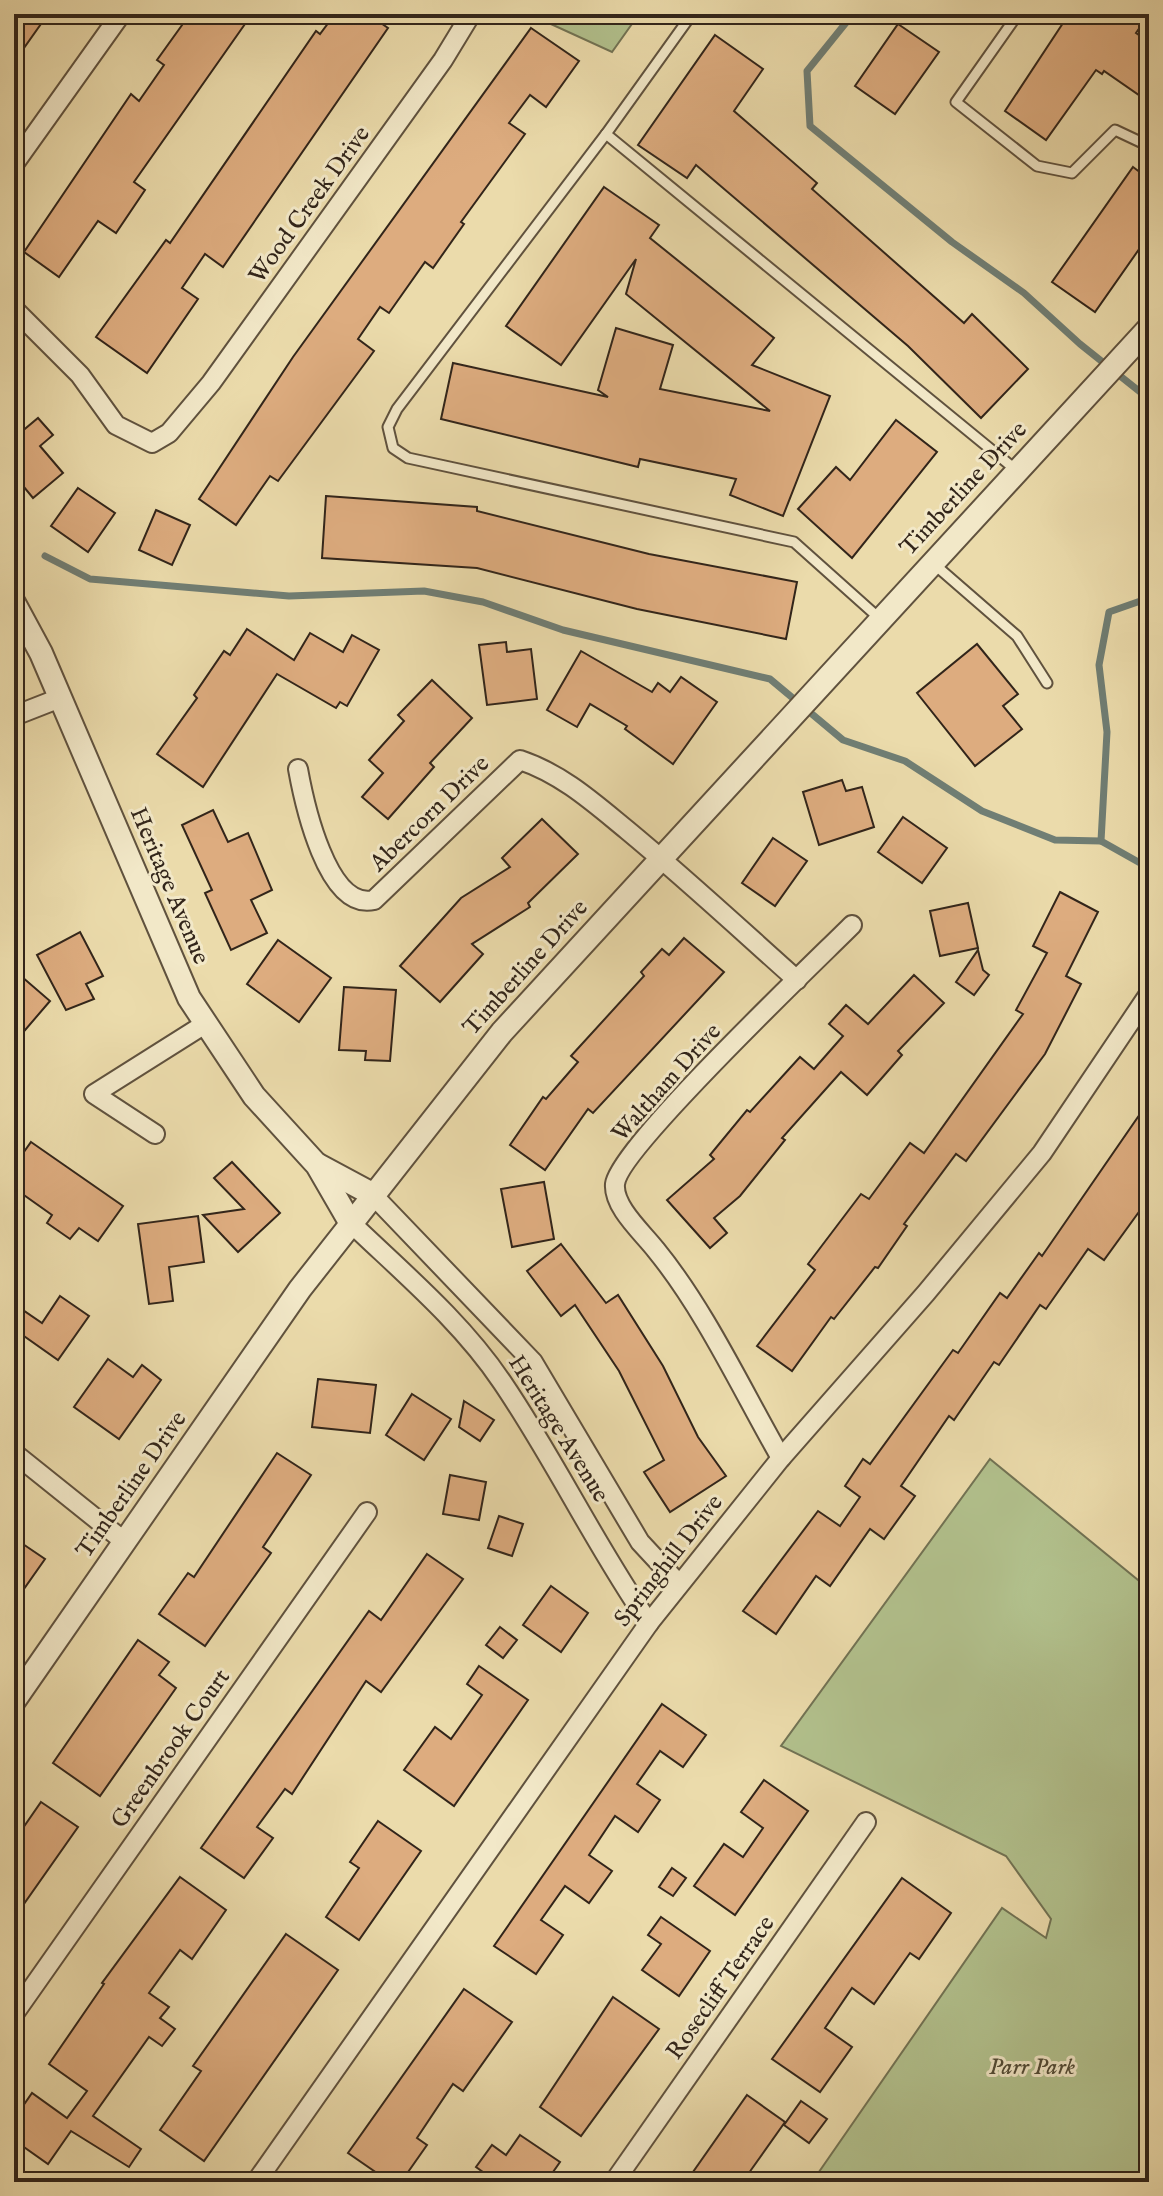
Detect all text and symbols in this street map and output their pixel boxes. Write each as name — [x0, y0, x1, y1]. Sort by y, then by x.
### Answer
street label: Wood Creek Drive — [242, 120, 378, 290]
street label: Timberline Drive — [894, 415, 1034, 563]
street label: Abercorn Drive — [363, 749, 496, 880]
street label: Heritage Avenue — [122, 803, 216, 969]
street label: Timberline Drive — [457, 893, 595, 1043]
street label: Waltham Drive — [606, 1017, 728, 1149]
street label: Heritage Avenue — [500, 1350, 616, 1508]
street label: Timberline Drive — [70, 1405, 194, 1565]
street label: Springhill Drive — [608, 1489, 730, 1633]
street label: Greenbrook Court — [105, 1663, 237, 1835]
street label: Rosecliff Terrace — [660, 1910, 782, 2066]
park label: Parr Park — [989, 2052, 1076, 2083]

